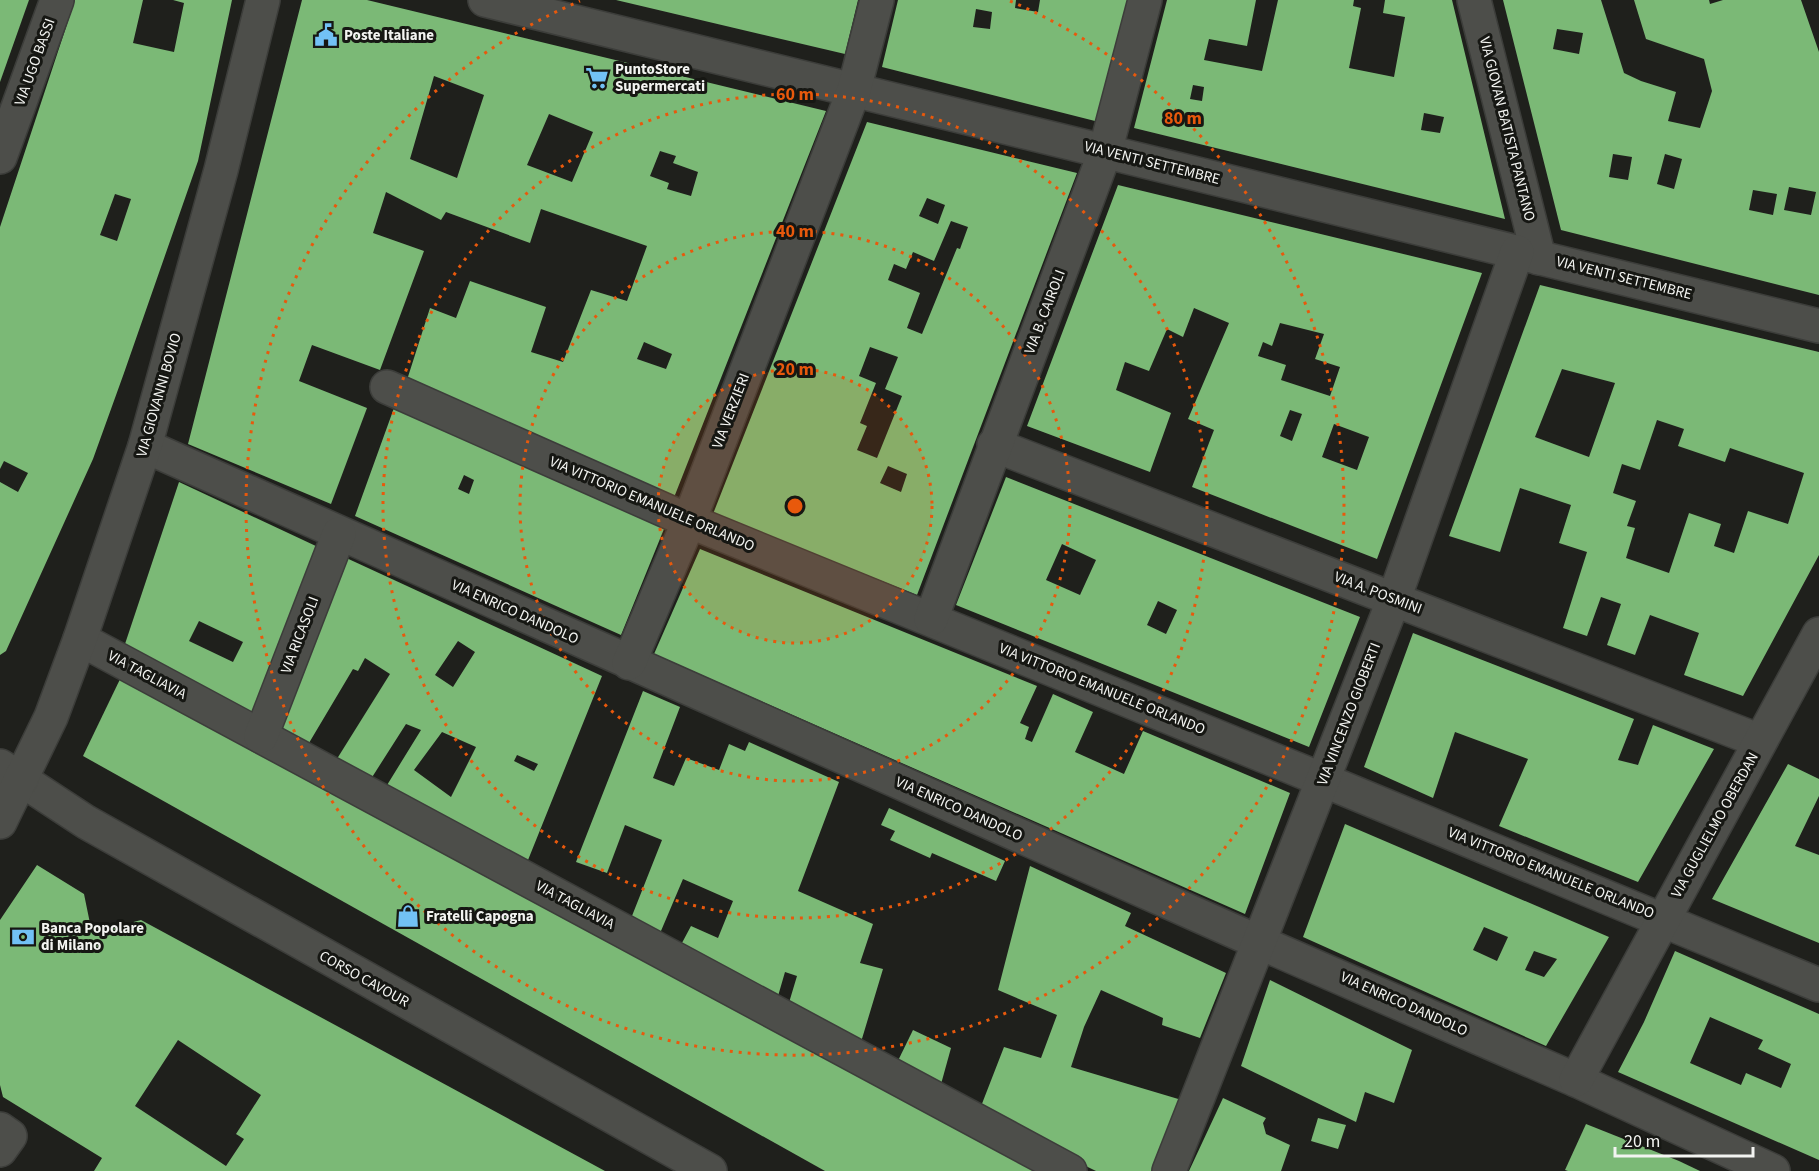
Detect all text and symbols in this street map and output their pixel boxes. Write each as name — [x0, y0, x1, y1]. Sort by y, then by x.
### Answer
street label: VIA UGO BASSI — [9, 15, 61, 109]
public building icon: Poste Italiane — [313, 22, 339, 48]
place label: Poste Italiane — [344, 25, 434, 46]
street label: VIA GIOVAN BATISTA PANTANO — [1474, 35, 1540, 224]
place label: PuntoStore Supermercati — [615, 59, 705, 97]
supermarket icon: PuntoStore Supermercati — [584, 65, 610, 91]
text: 60 m — [776, 82, 814, 107]
text: 80 m — [1164, 106, 1202, 131]
street label: VIA VENTI SETTEMBRE — [1082, 136, 1222, 190]
text: 40 m — [776, 219, 814, 244]
street label: VIA VENTI SETTEMBRE — [1554, 251, 1694, 305]
street label: VIA B. CAIROLI — [1019, 267, 1071, 357]
street label: VIA GIOVANNI BOVIO — [131, 330, 187, 459]
text: 20 m — [776, 357, 814, 382]
street label: VIA VERZIERI — [707, 370, 755, 452]
street label: VIA VITTORIO EMANUELE ORLANDO — [546, 451, 758, 557]
centre of rings — [785, 496, 805, 516]
street label: VIA A. POSMINI — [1331, 567, 1425, 619]
street label: VIA ENRICO DANDOLO — [448, 575, 582, 649]
street label: VIA RICASOLI — [276, 593, 324, 677]
street label: VIA VITTORIO EMANUELE ORLANDO — [996, 638, 1208, 740]
street label: VIA VINCENZO GIOBERTI — [1312, 640, 1386, 788]
street label: VIA TAGLIAVIA — [104, 645, 191, 705]
street label: VIA GUGLIELMO OBERDAN — [1666, 748, 1764, 902]
street label: VIA ENRICO DANDOLO — [892, 772, 1026, 846]
street label: VIA VITTORIO EMANUELE ORLANDO — [1445, 822, 1657, 924]
street label: VIA TAGLIAVIA — [532, 875, 619, 935]
shop icon: Fratelli Capogna — [395, 903, 421, 929]
place label: Fratelli Capogna — [426, 906, 534, 927]
place label: Banca Popolare di Milano — [41, 918, 144, 956]
bank icon: Banca Popolare di Milano — [10, 924, 36, 950]
street label: CORSO CAVOUR — [315, 946, 413, 1013]
street label: VIA ENRICO DANDOLO — [1337, 967, 1471, 1041]
scale bar — [1615, 1120, 1753, 1158]
text: 20 m — [1624, 1129, 1660, 1154]

